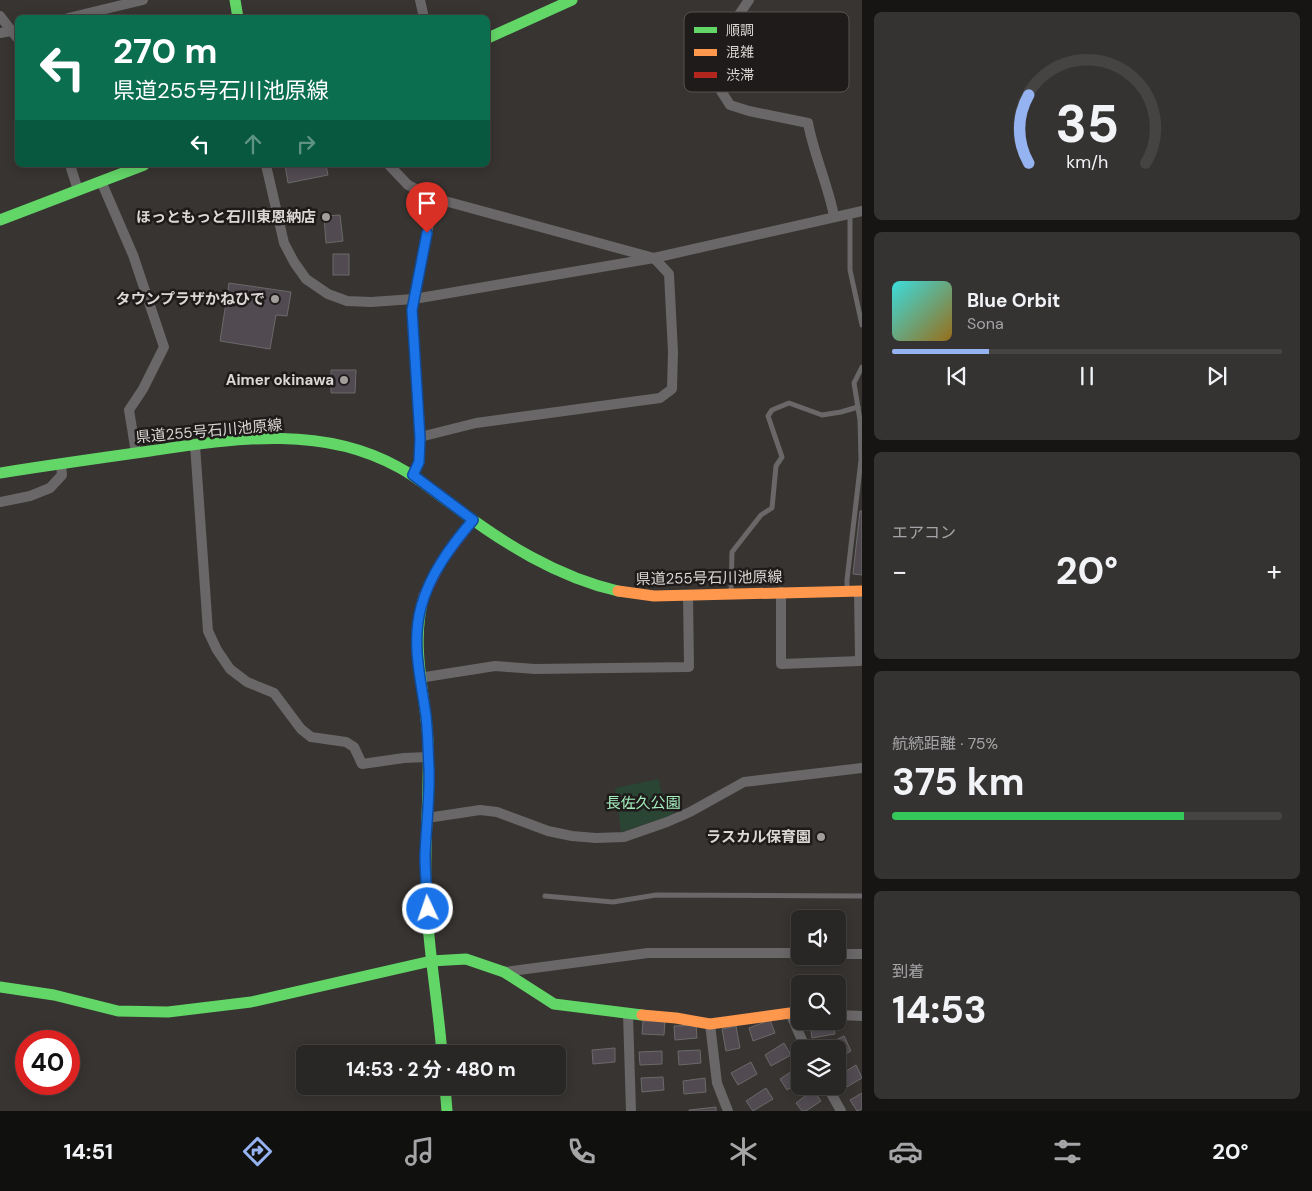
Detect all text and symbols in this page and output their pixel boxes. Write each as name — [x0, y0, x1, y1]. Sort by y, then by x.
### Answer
legend — [684, 12, 849, 92]
text: 順調 — [726, 21, 754, 39]
text: 270 m — [113, 28, 217, 74]
icon: left — [30, 35, 95, 100]
text: 混雑 — [726, 43, 754, 61]
text: 渋滞 — [726, 66, 754, 84]
text: 県道255号石川池原線 — [113, 76, 329, 105]
text: 35 — [1055, 90, 1119, 158]
icon: left — [186, 130, 214, 158]
icon: ahead — [239, 130, 267, 158]
icon: right — [292, 130, 320, 158]
text: km/h — [1066, 150, 1108, 174]
pin — [406, 182, 448, 233]
icon: arrive — [413, 189, 441, 217]
place label: ほっともっと石川東恩納店 — [136, 207, 316, 227]
marker: ほっともっと石川東恩納店 — [320, 211, 332, 223]
text: Blue Orbit — [967, 288, 1060, 313]
place label: タウンプラザかねひで — [115, 289, 265, 309]
marker: タウンプラザかねひで — [269, 293, 281, 305]
text: Sona — [967, 313, 1004, 334]
icon: previous — [943, 362, 971, 390]
icon: pause — [1073, 362, 1101, 390]
icon: next — [1203, 362, 1231, 390]
place label: Aimer okinawa — [226, 370, 334, 390]
marker: Aimer okinawa — [338, 374, 350, 386]
street label: 県道255号石川池原線 — [135, 415, 283, 447]
text: エアコン — [892, 522, 956, 543]
text: 20° — [1056, 546, 1118, 596]
text: − — [892, 553, 907, 590]
text: + — [1267, 553, 1282, 590]
street label: 県道255号石川池原線 — [635, 567, 783, 589]
text: 航続距離 · 75% — [892, 733, 998, 754]
text: 375 km — [892, 757, 1024, 807]
park label: 長佐久公園 — [605, 793, 681, 813]
place label: ラスカル保育園 — [706, 827, 811, 847]
marker: ラスカル保育園 — [815, 831, 827, 843]
position arrow — [401, 882, 453, 934]
map controls — [791, 910, 846, 1095]
button: sound — [791, 910, 846, 965]
text: 到着 — [892, 961, 924, 982]
button: search — [791, 975, 846, 1030]
text: 14:53 — [892, 985, 987, 1035]
speed limit sign: 40 — [15, 1030, 80, 1095]
button: layers — [791, 1040, 846, 1095]
text: 14:53 · 2 分 · 480 m — [346, 1057, 516, 1082]
icon: directions — [240, 1134, 275, 1169]
icon: music — [402, 1134, 437, 1169]
icon: phone — [564, 1134, 599, 1169]
icon: climate — [726, 1134, 761, 1169]
icon: car — [888, 1134, 923, 1169]
icon: filters — [1050, 1134, 1085, 1169]
text: 14:51 — [64, 1137, 113, 1166]
text: 20° — [1212, 1137, 1248, 1166]

